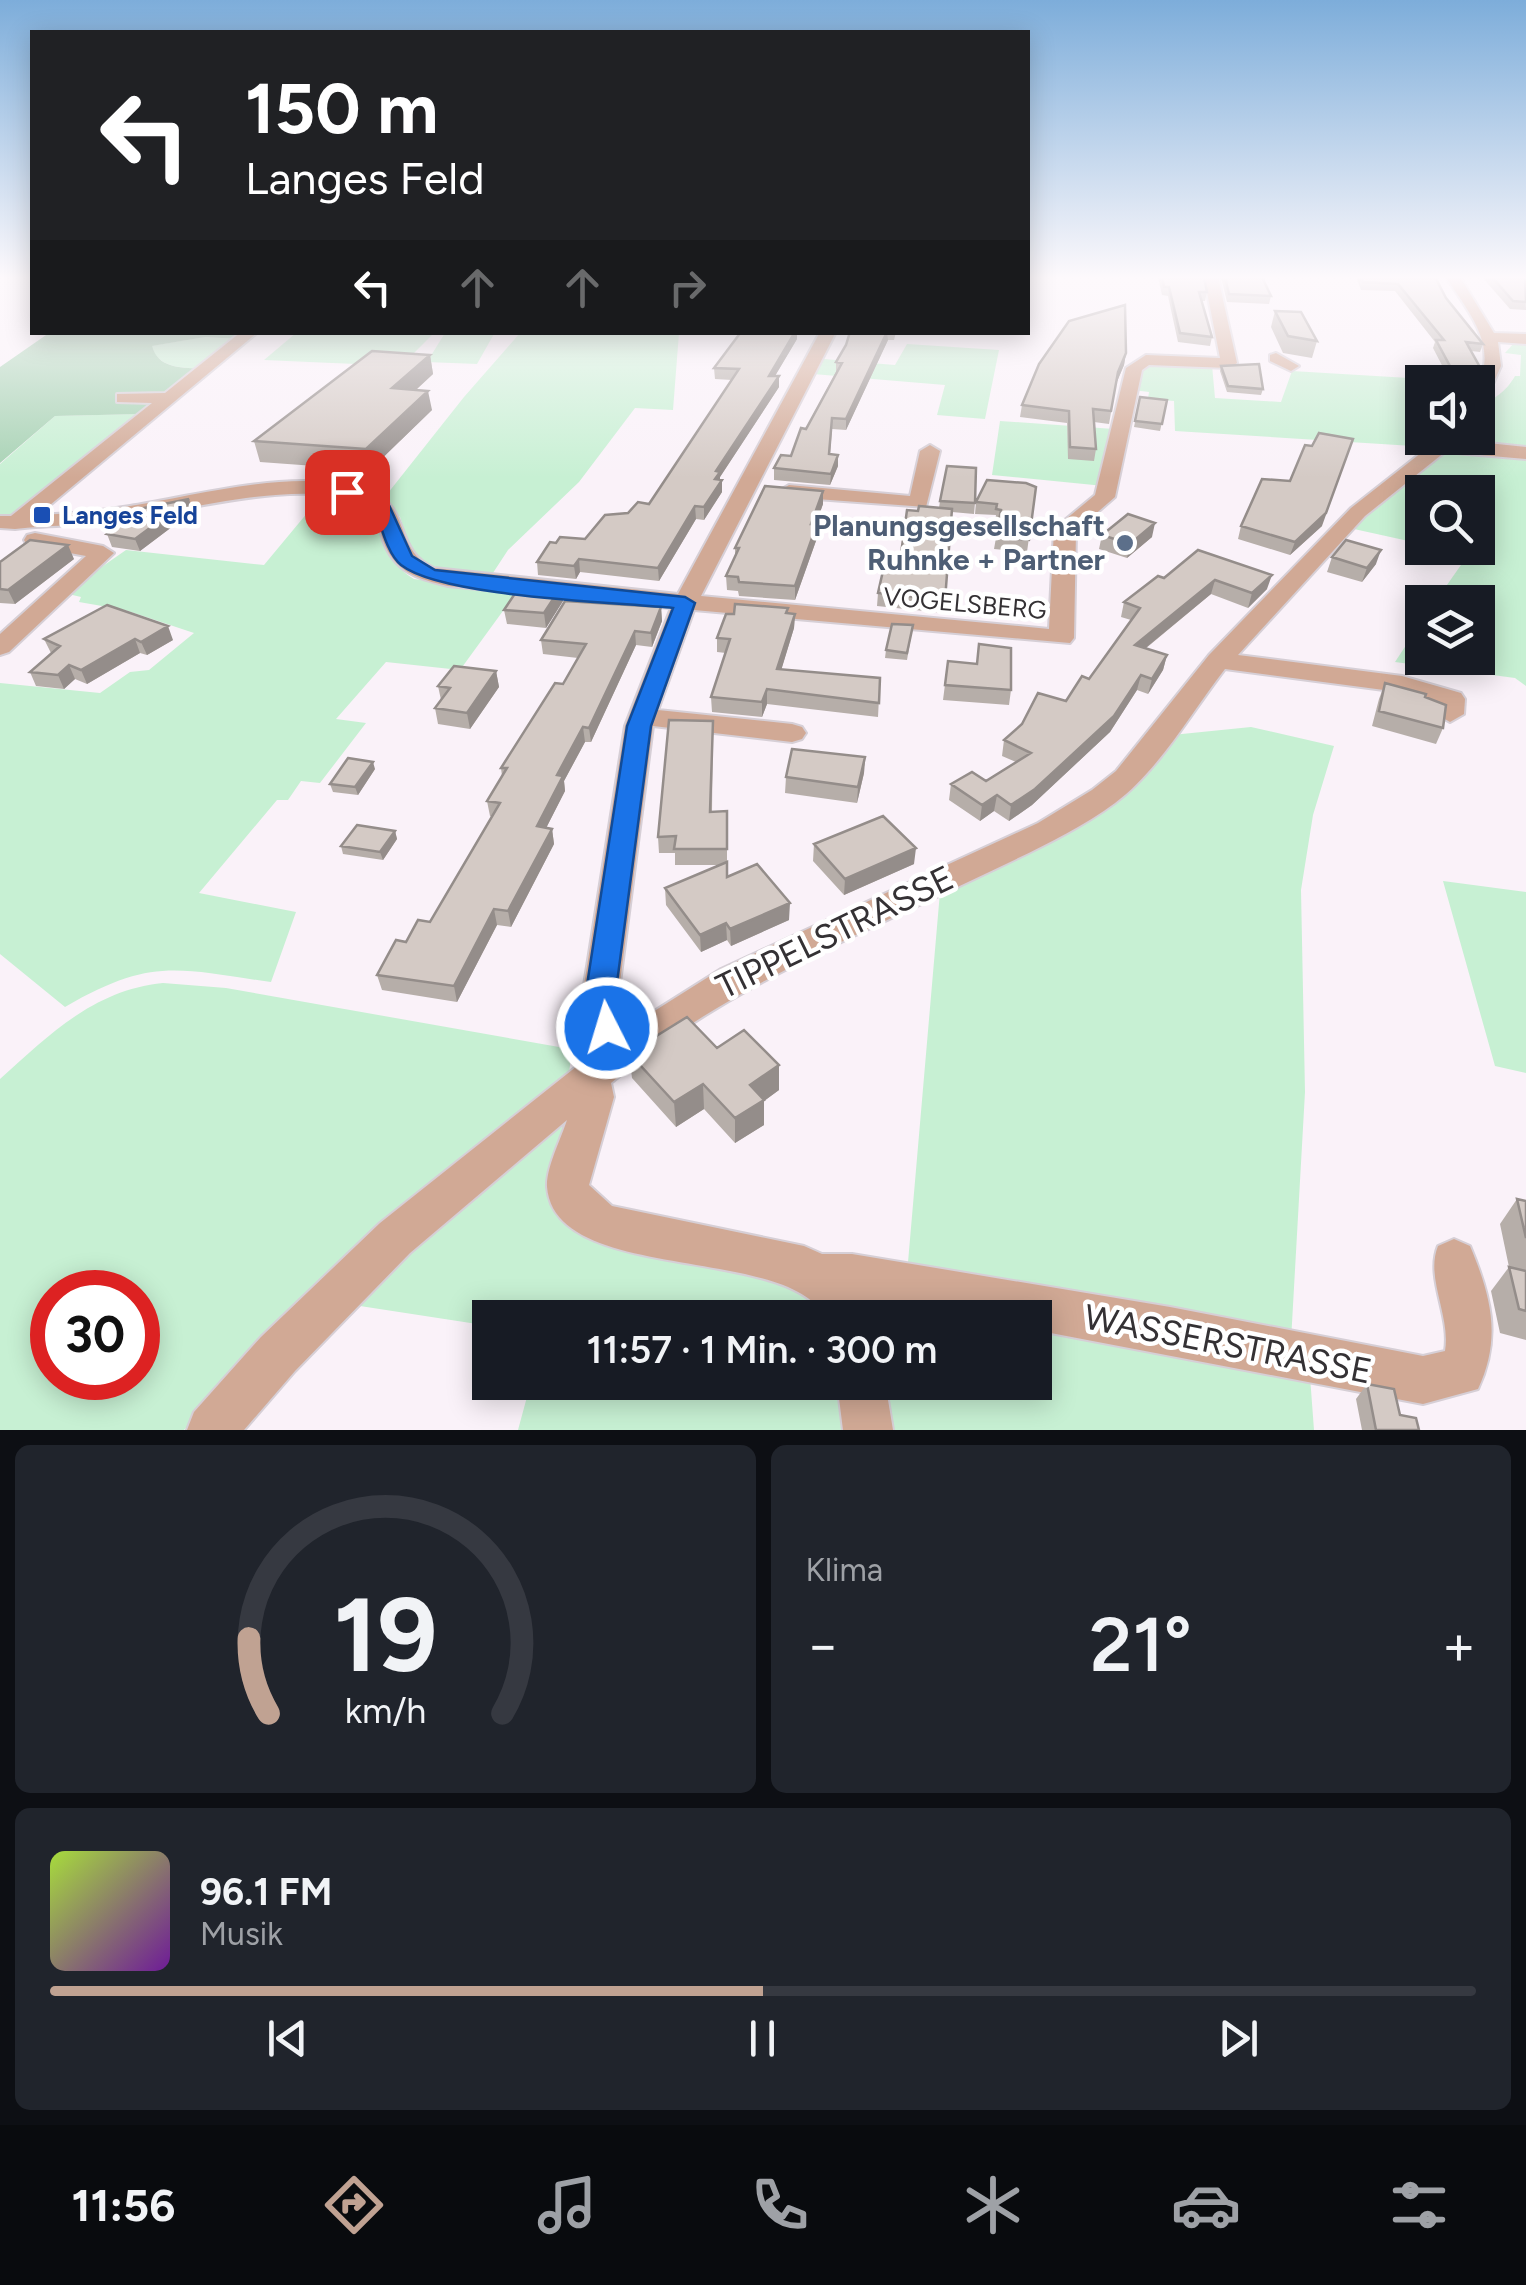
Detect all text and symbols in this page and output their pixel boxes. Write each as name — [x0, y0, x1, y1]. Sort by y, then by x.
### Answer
text: 150 m — [245, 66, 438, 151]
icon: left — [80, 70, 210, 200]
text: Langes Feld — [245, 151, 485, 205]
icon: left — [345, 260, 400, 315]
icon: ahead — [450, 260, 505, 315]
icon: ahead — [555, 260, 610, 315]
icon: right — [660, 260, 715, 315]
map controls — [1405, 365, 1495, 675]
button: sound — [1405, 365, 1495, 455]
pin — [305, 450, 390, 535]
icon: arrive — [320, 465, 375, 520]
button: search — [1405, 475, 1495, 565]
place label: Langes Feld — [62, 500, 198, 530]
marker: Langes Feld — [31, 504, 53, 526]
place label: Planungsgesellschaft Ruhnke + Partner — [813, 507, 1105, 578]
marker: Planungsgesellschaft Ruhnke + Partner — [1114, 532, 1136, 554]
street label: VOGELSBERG — [882, 581, 1048, 625]
button: layers — [1405, 585, 1495, 675]
street label: TIPPELSTRASSE — [710, 856, 960, 1008]
position arrow — [555, 976, 659, 1080]
speed limit sign: 30 — [30, 1270, 160, 1400]
street label: WASSERSTRASSE — [1081, 1296, 1375, 1392]
text: 11:57 · 1 Min. · 300 m — [587, 1327, 937, 1373]
text: Klima — [806, 1551, 883, 1589]
text: 19 — [333, 1572, 437, 1697]
text: 21° — [1090, 1600, 1192, 1690]
text: − — [806, 1612, 840, 1678]
text: + — [1442, 1612, 1476, 1678]
text: km/h — [344, 1689, 426, 1732]
text: 96.1 FM — [200, 1869, 332, 1915]
text: Musik — [200, 1915, 283, 1953]
icon: previous — [260, 2011, 315, 2066]
icon: pause — [735, 2011, 790, 2066]
icon: next — [1211, 2011, 1266, 2066]
icon: directions — [319, 2170, 389, 2240]
icon: music — [532, 2170, 602, 2240]
icon: phone — [745, 2170, 815, 2240]
icon: climate — [958, 2170, 1028, 2240]
icon: car — [1171, 2170, 1241, 2240]
icon: filters — [1384, 2170, 1454, 2240]
text: 11:56 — [72, 2178, 175, 2232]

